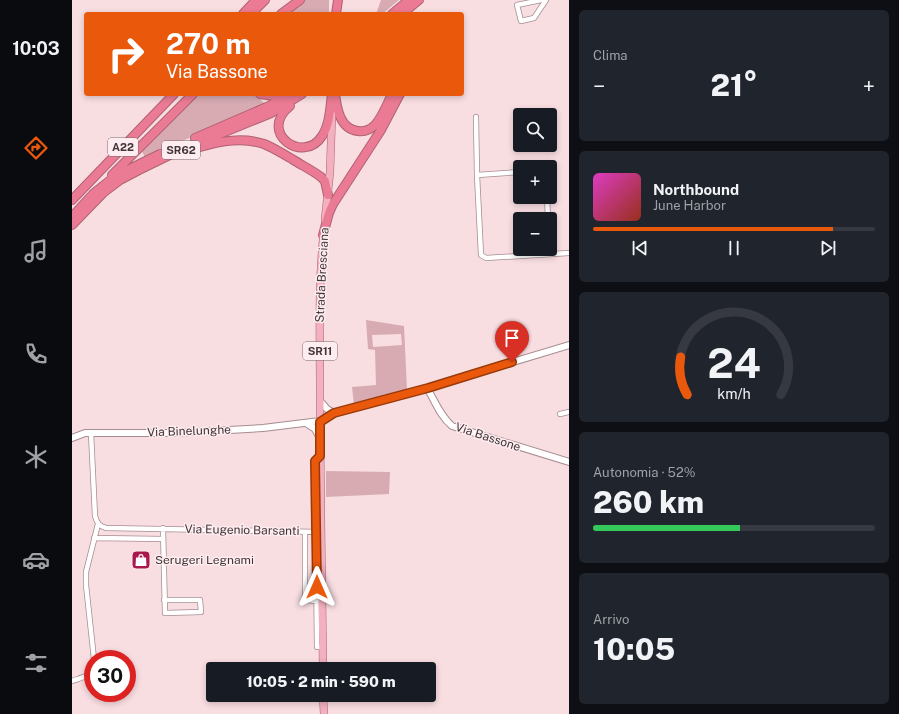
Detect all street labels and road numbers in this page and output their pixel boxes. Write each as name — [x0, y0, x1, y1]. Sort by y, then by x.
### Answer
road number: A22 — [108, 138, 138, 156]
road number: SR62 — [162, 141, 200, 159]
street label: Strada Bresciana — [313, 227, 331, 323]
road number: SR11 — [303, 342, 337, 360]
street label: Via Bassone — [454, 420, 523, 454]
street label: Via Binelunghe — [147, 423, 231, 439]
street label: Via Eugenio Barsanti — [184, 522, 300, 538]

